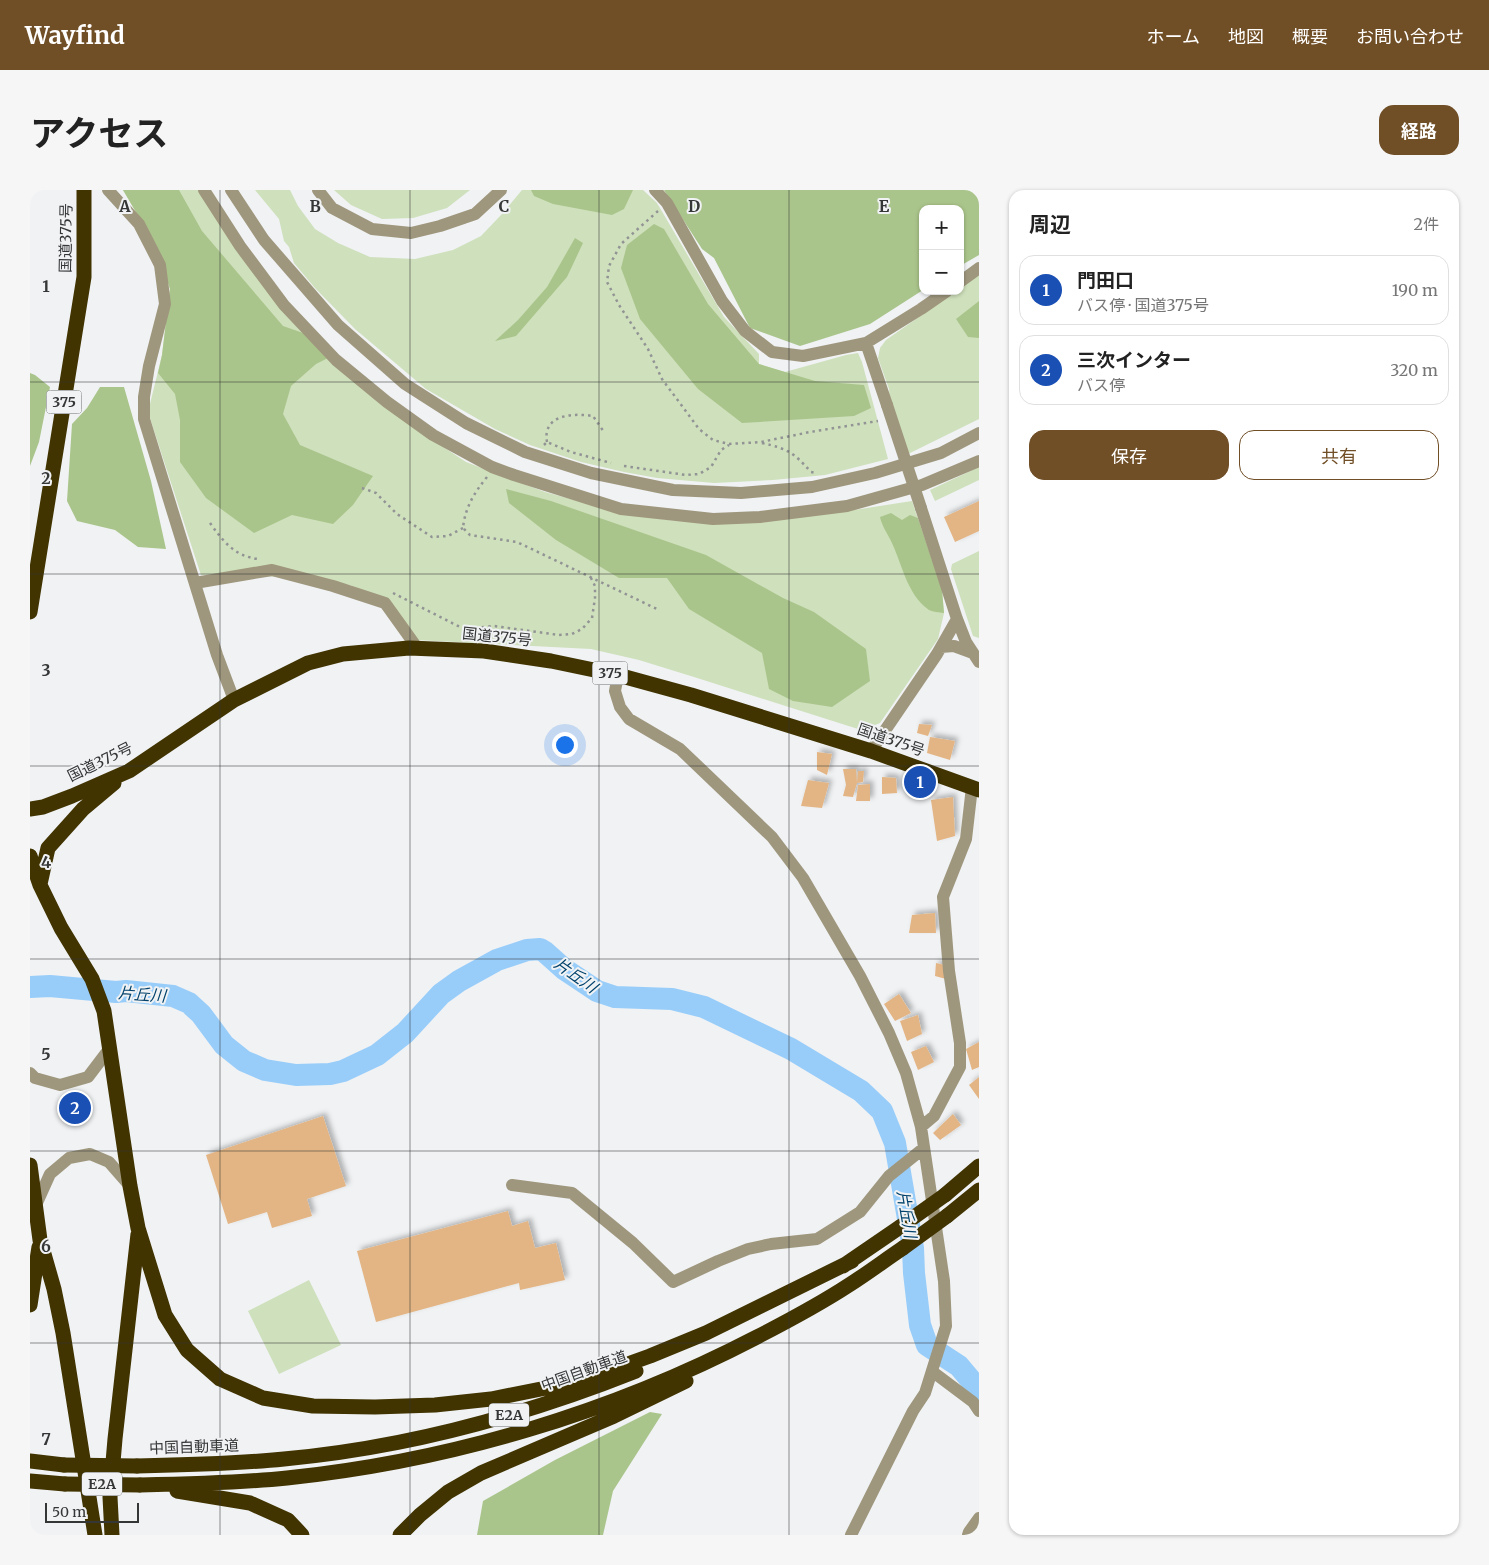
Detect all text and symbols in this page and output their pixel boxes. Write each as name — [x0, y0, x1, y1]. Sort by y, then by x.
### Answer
text: Wayfind — [25, 20, 125, 51]
text: ホーム — [1147, 25, 1200, 48]
text: 地図 — [1228, 25, 1264, 48]
text: 概要 — [1292, 25, 1328, 48]
text: お問い合わせ — [1356, 25, 1464, 48]
button: 経路 — [1379, 105, 1459, 155]
text: アクセス — [30, 112, 168, 156]
text: A — [118, 196, 131, 216]
text: B — [309, 196, 321, 216]
text: C — [499, 196, 509, 216]
text: D — [688, 196, 700, 216]
text: E — [879, 196, 890, 216]
street label: 国道375号 — [55, 203, 76, 273]
map controls — [919, 205, 964, 295]
button: + — [919, 205, 964, 250]
text: 周辺 — [1029, 211, 1071, 238]
text: 2件 — [1413, 214, 1439, 234]
button: − — [919, 250, 964, 295]
text: 門田口 — [1077, 268, 1134, 292]
text: 1 — [42, 276, 50, 296]
text: 1 — [1042, 280, 1050, 300]
text: 190 m — [1392, 280, 1438, 300]
text: バス停 · 国道375号 — [1077, 295, 1209, 315]
text: 三次インター — [1077, 348, 1191, 372]
text: 2 — [1041, 360, 1051, 380]
text: 320 m — [1390, 360, 1438, 380]
text: バス停 — [1077, 375, 1125, 395]
road number: 375 — [46, 390, 82, 413]
button: 保存 — [1029, 430, 1229, 480]
button: 共有 — [1239, 430, 1439, 480]
text: 2 — [41, 468, 51, 488]
street label: 国道375号 — [461, 623, 533, 650]
text: 3 — [41, 660, 51, 680]
road number: 375 — [592, 662, 628, 684]
street label: 国道375号 — [855, 719, 927, 760]
your location — [552, 732, 578, 758]
street label: 国道375号 — [64, 738, 135, 785]
pin: 1 — [904, 763, 936, 801]
text: 4 — [41, 852, 51, 872]
water label: 片丘川 — [551, 953, 603, 998]
water label: 片丘川 — [117, 982, 169, 1006]
text: 5 — [41, 1044, 51, 1064]
pin: 2 — [59, 1089, 91, 1127]
water label: 片丘川 — [893, 1189, 921, 1241]
text: 6 — [41, 1236, 51, 1256]
street label: 中国自動車道 — [538, 1346, 629, 1395]
road number: E2A — [489, 1404, 529, 1426]
text: 7 — [41, 1429, 51, 1449]
street label: 中国自動車道 — [149, 1435, 239, 1458]
road number: E2A — [82, 1472, 122, 1496]
scale bar — [45, 1500, 139, 1523]
text: 50 m — [52, 1503, 86, 1521]

